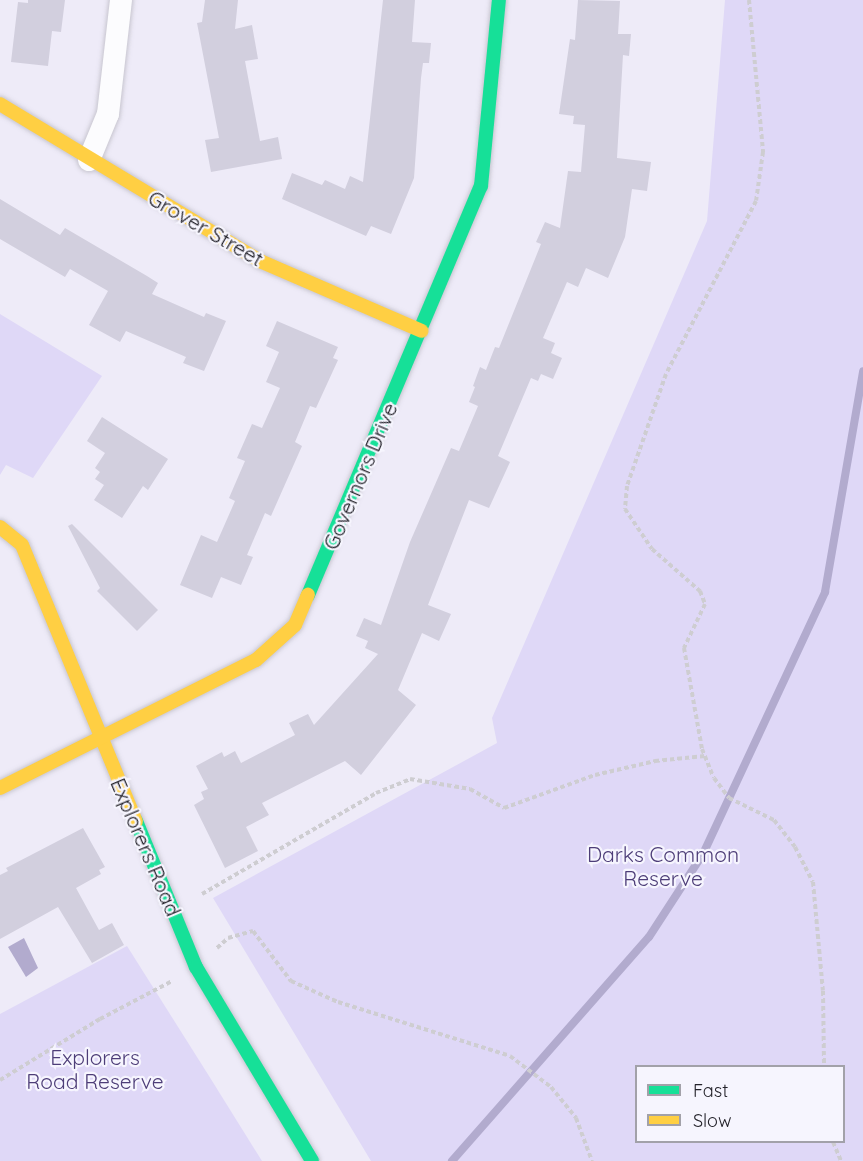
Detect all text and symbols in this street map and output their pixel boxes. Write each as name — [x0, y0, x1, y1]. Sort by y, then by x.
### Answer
street label: Grover Street — [144, 185, 268, 271]
street label: Governors Drive — [318, 399, 402, 553]
street label: Explorers Road — [106, 774, 186, 920]
park label: Darks Common Reserve — [587, 841, 739, 891]
park label: Explorers Road Reserve — [26, 1044, 164, 1094]
legend — [635, 1065, 845, 1143]
text: Fast — [693, 1079, 728, 1102]
text: Slow — [693, 1109, 731, 1132]

